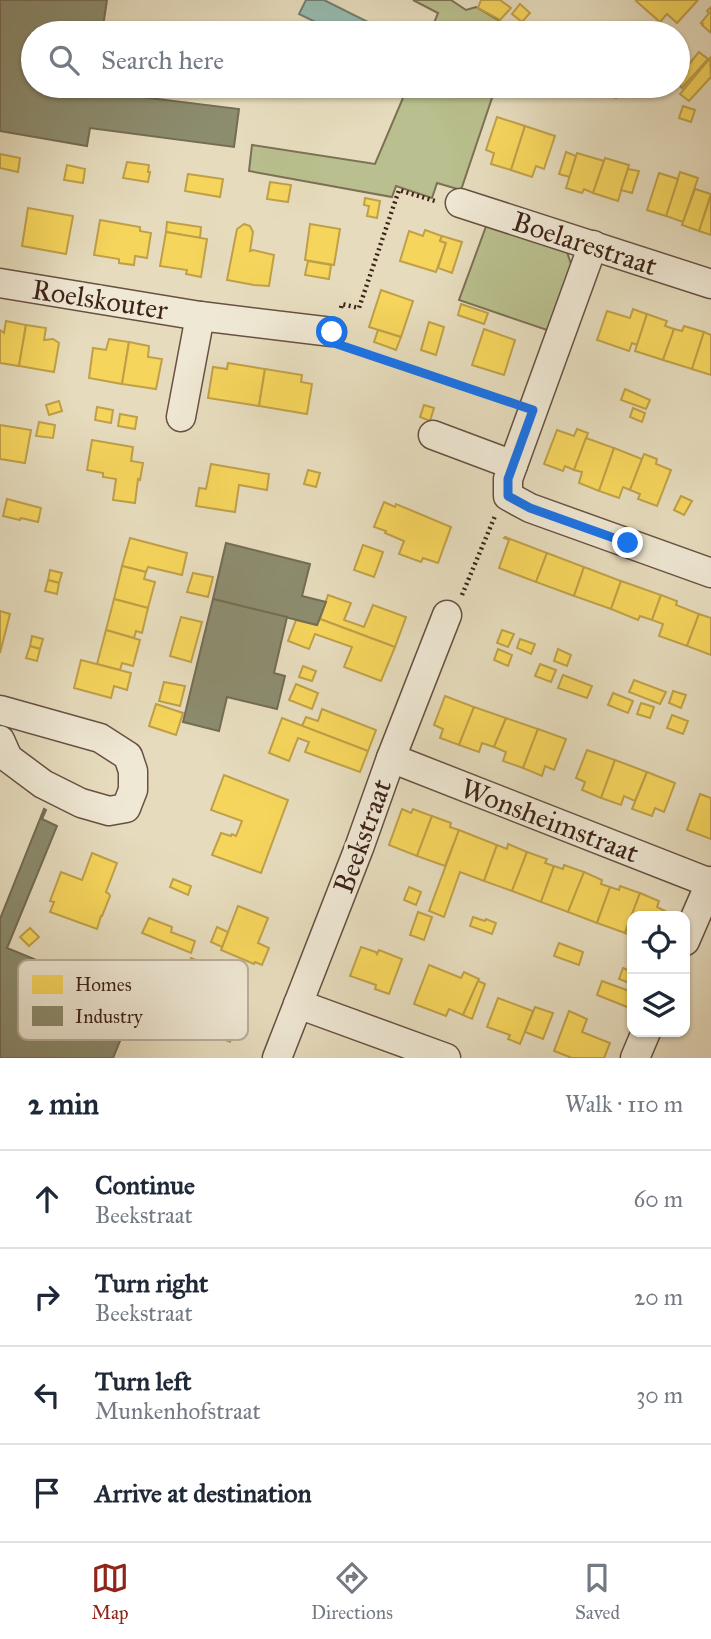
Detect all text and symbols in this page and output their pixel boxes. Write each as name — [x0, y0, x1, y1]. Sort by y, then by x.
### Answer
search box — [21, 21, 690, 98]
icon: search — [45, 41, 83, 79]
text: Search here — [101, 44, 224, 76]
street label: Boelarestraat — [508, 204, 662, 283]
street label: Roelskouter — [29, 271, 171, 328]
route start — [316, 316, 347, 347]
route end — [612, 527, 643, 558]
street label: Wonsheimstraat — [456, 771, 644, 870]
street label: Beekstraat — [326, 774, 399, 898]
map controls — [627, 911, 690, 1037]
button: locate — [627, 911, 690, 974]
legend — [18, 960, 248, 1040]
text: Homes — [75, 973, 132, 996]
button: layers — [627, 974, 690, 1037]
text: Industry — [75, 1005, 144, 1028]
text: 2 min — [28, 1086, 99, 1122]
text: Walk · 110 m — [565, 1090, 683, 1118]
text: Continue — [95, 1169, 195, 1201]
icon: ahead — [28, 1180, 66, 1218]
text: 60 m — [634, 1185, 683, 1213]
text: Beekstraat — [95, 1201, 193, 1229]
text: Turn right — [95, 1267, 208, 1299]
icon: right — [28, 1278, 66, 1316]
text: 20 m — [634, 1283, 683, 1311]
text: Beekstraat — [95, 1299, 193, 1327]
text: Turn left — [95, 1365, 191, 1397]
icon: left — [28, 1376, 66, 1414]
text: 30 m — [636, 1381, 683, 1409]
text: Munkenhofstraat — [95, 1397, 261, 1425]
icon: arrive — [28, 1474, 66, 1512]
text: Arrive at destination — [95, 1477, 312, 1509]
tab: Map — [91, 1559, 129, 1624]
tab: Directions — [311, 1559, 393, 1624]
tab: Saved — [575, 1559, 620, 1624]

